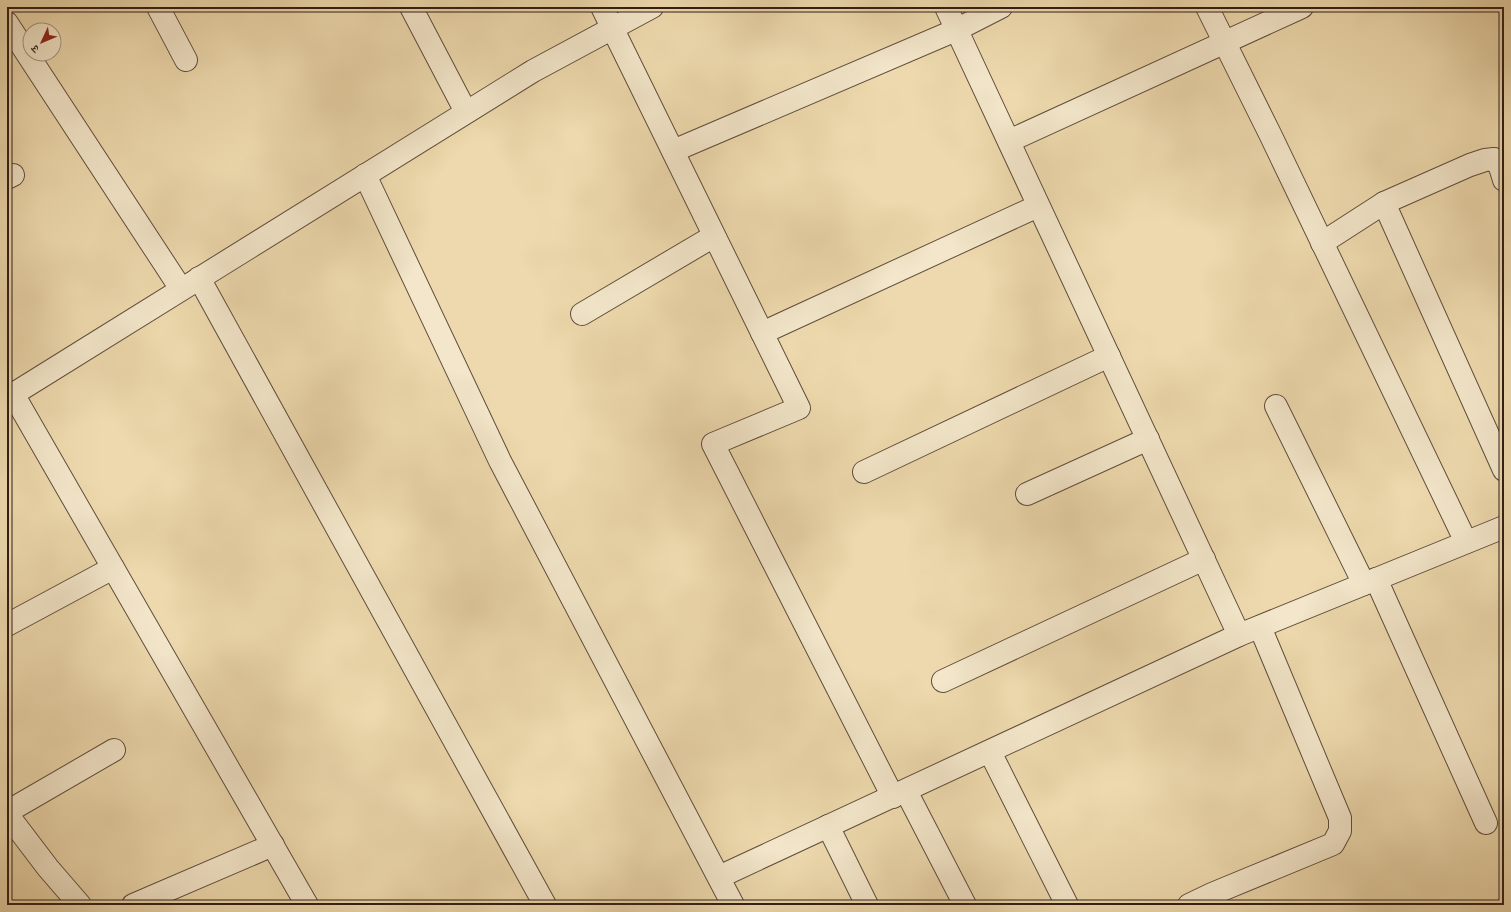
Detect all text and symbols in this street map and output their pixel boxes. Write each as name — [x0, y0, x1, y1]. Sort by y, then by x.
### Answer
north arrow — [22, 22, 62, 62]
text: उ — [26, 40, 43, 57]

